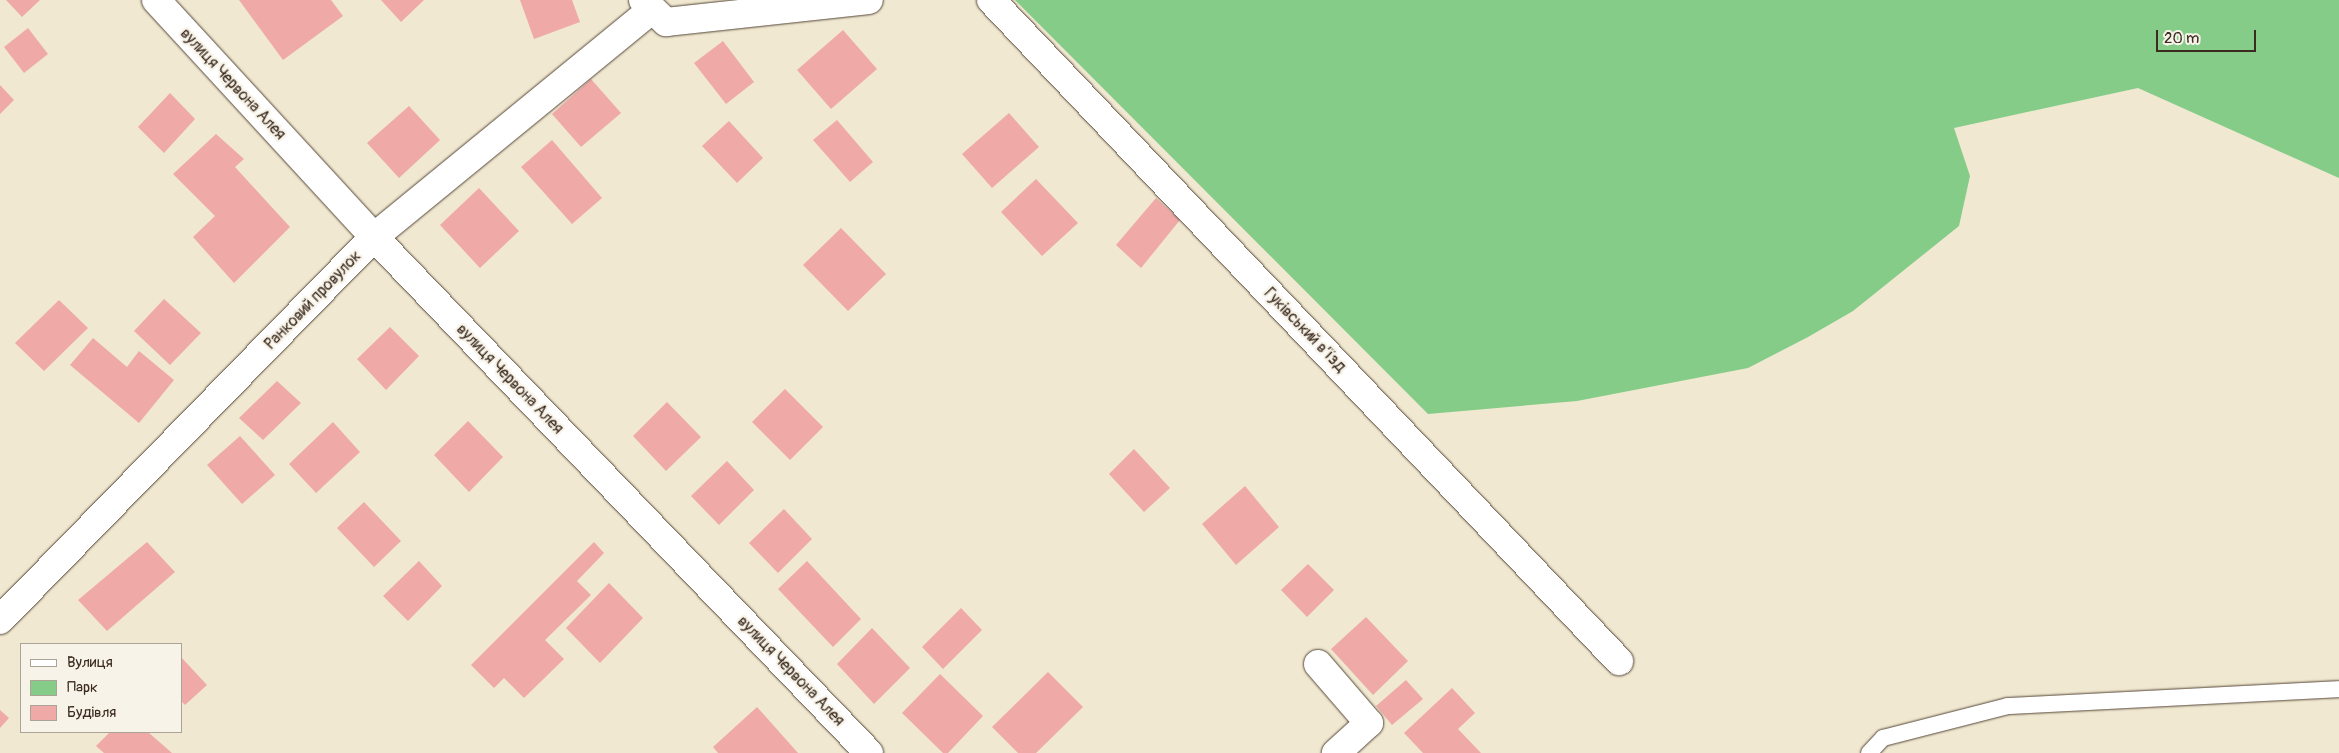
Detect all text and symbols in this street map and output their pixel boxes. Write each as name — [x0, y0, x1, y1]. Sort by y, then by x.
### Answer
scale bar — [2159, 20, 2259, 52]
street label: вулиця Червона Алея — [176, 24, 290, 144]
text: 20 m — [2164, 29, 2199, 48]
street label: Ранковий провулок — [261, 246, 365, 354]
street label: Гуківський в’їзд — [1260, 284, 1350, 376]
street label: вулиця Червона Алея — [452, 320, 568, 438]
street label: вулиця Червона Алея — [733, 612, 849, 730]
legend — [20, 643, 182, 733]
text: Вулиця — [67, 653, 113, 672]
text: Парк — [67, 678, 98, 697]
text: Будівля — [67, 703, 116, 722]

